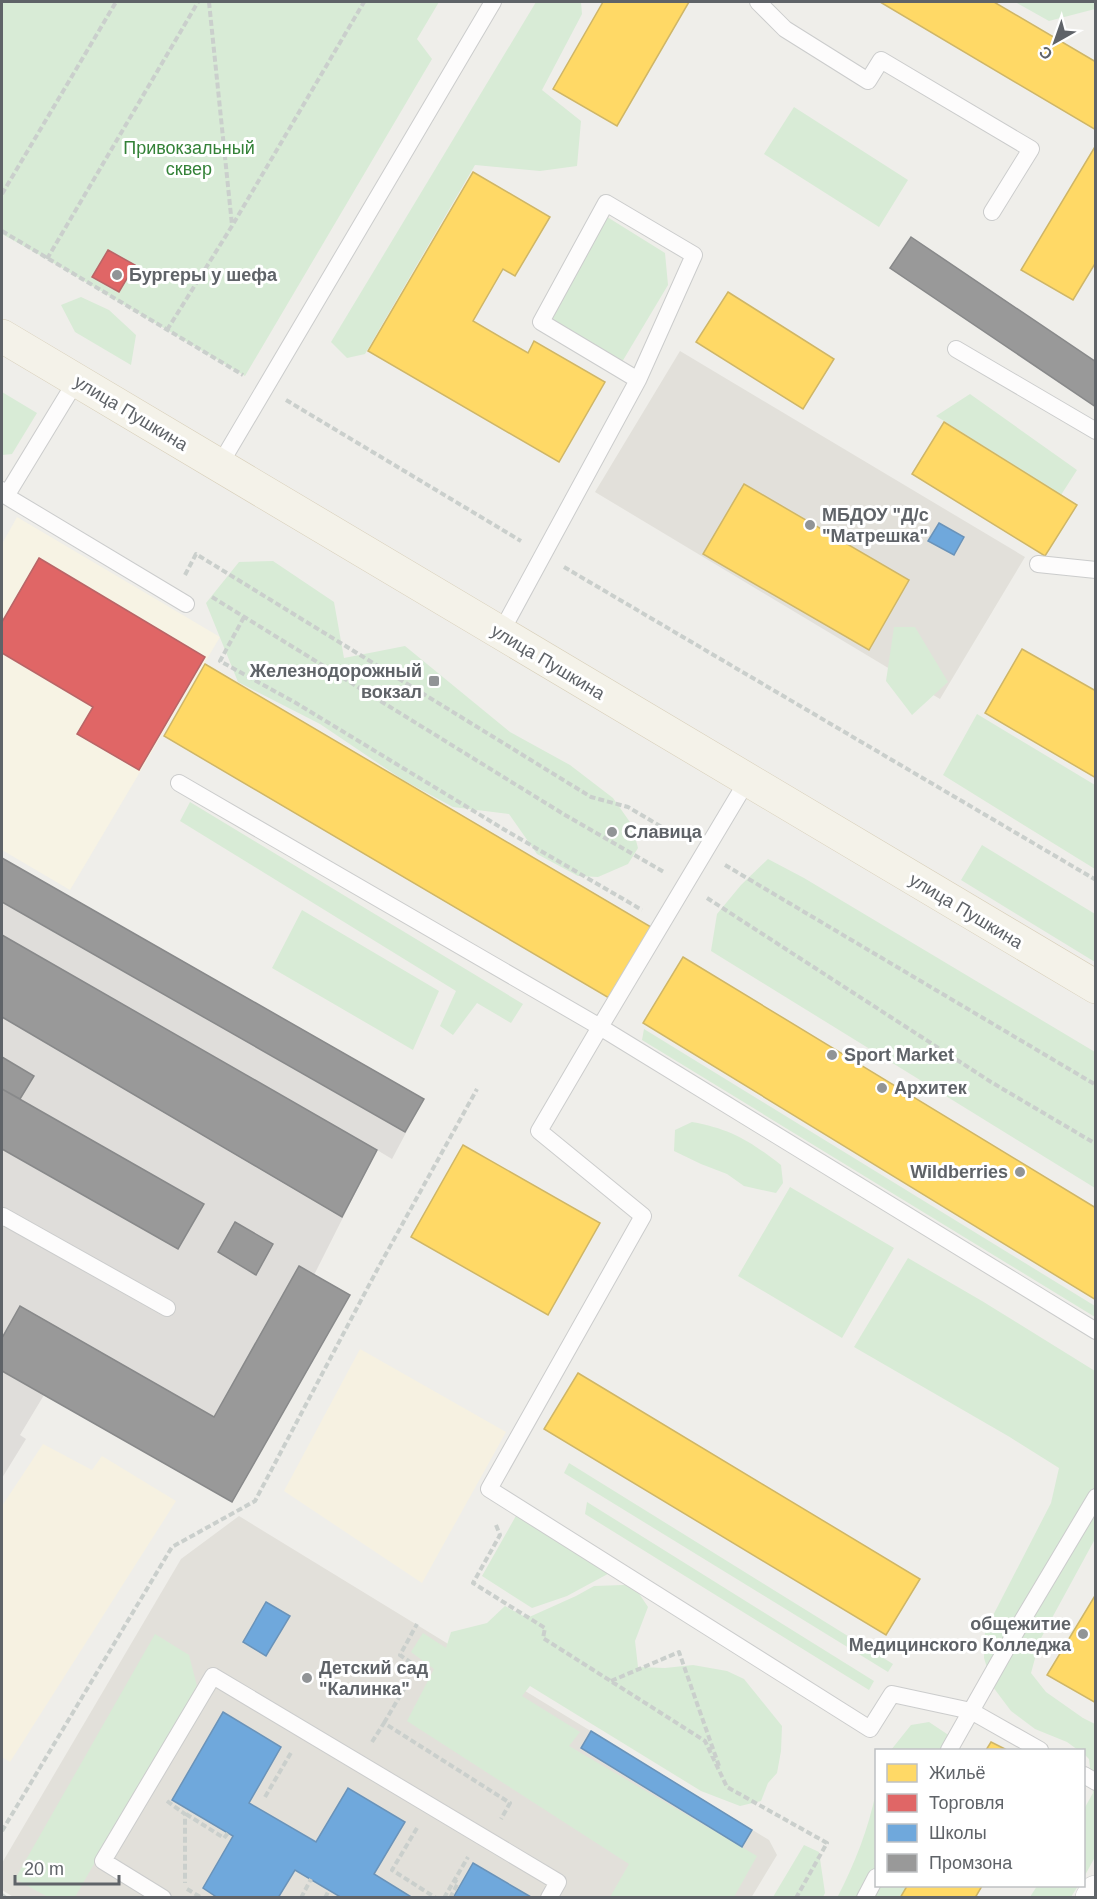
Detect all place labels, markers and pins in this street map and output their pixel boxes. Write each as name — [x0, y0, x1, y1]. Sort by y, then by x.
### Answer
place label: Бургеры у шефа — [129, 265, 278, 285]
marker: Бургеры у шефа — [110, 268, 124, 282]
place label: МБДОУ "Д/с "Матрешка" — [822, 505, 929, 546]
marker: МБДОУ "Д/с "Матрешка" — [803, 518, 817, 532]
place label: Железнодорожный вокзал — [249, 661, 422, 702]
marker: Железнодорожный вокзал — [427, 674, 441, 688]
place label: Славица — [624, 822, 703, 842]
marker: Славица — [605, 825, 619, 839]
place label: Sport Market — [844, 1045, 954, 1065]
marker: Sport Market — [825, 1048, 839, 1062]
place label: Архитек — [894, 1078, 968, 1098]
marker: Архитек — [875, 1081, 889, 1095]
place label: Wildberries — [910, 1162, 1008, 1182]
marker: Wildberries — [1013, 1165, 1027, 1179]
place label: общежитие Медицинского Колледжа — [849, 1614, 1072, 1655]
marker: общежитие Медицинского Колледжа — [1076, 1627, 1090, 1641]
place label: Детский сад "Калинка" — [319, 1658, 429, 1699]
marker: Детский сад "Калинка" — [300, 1671, 314, 1685]

